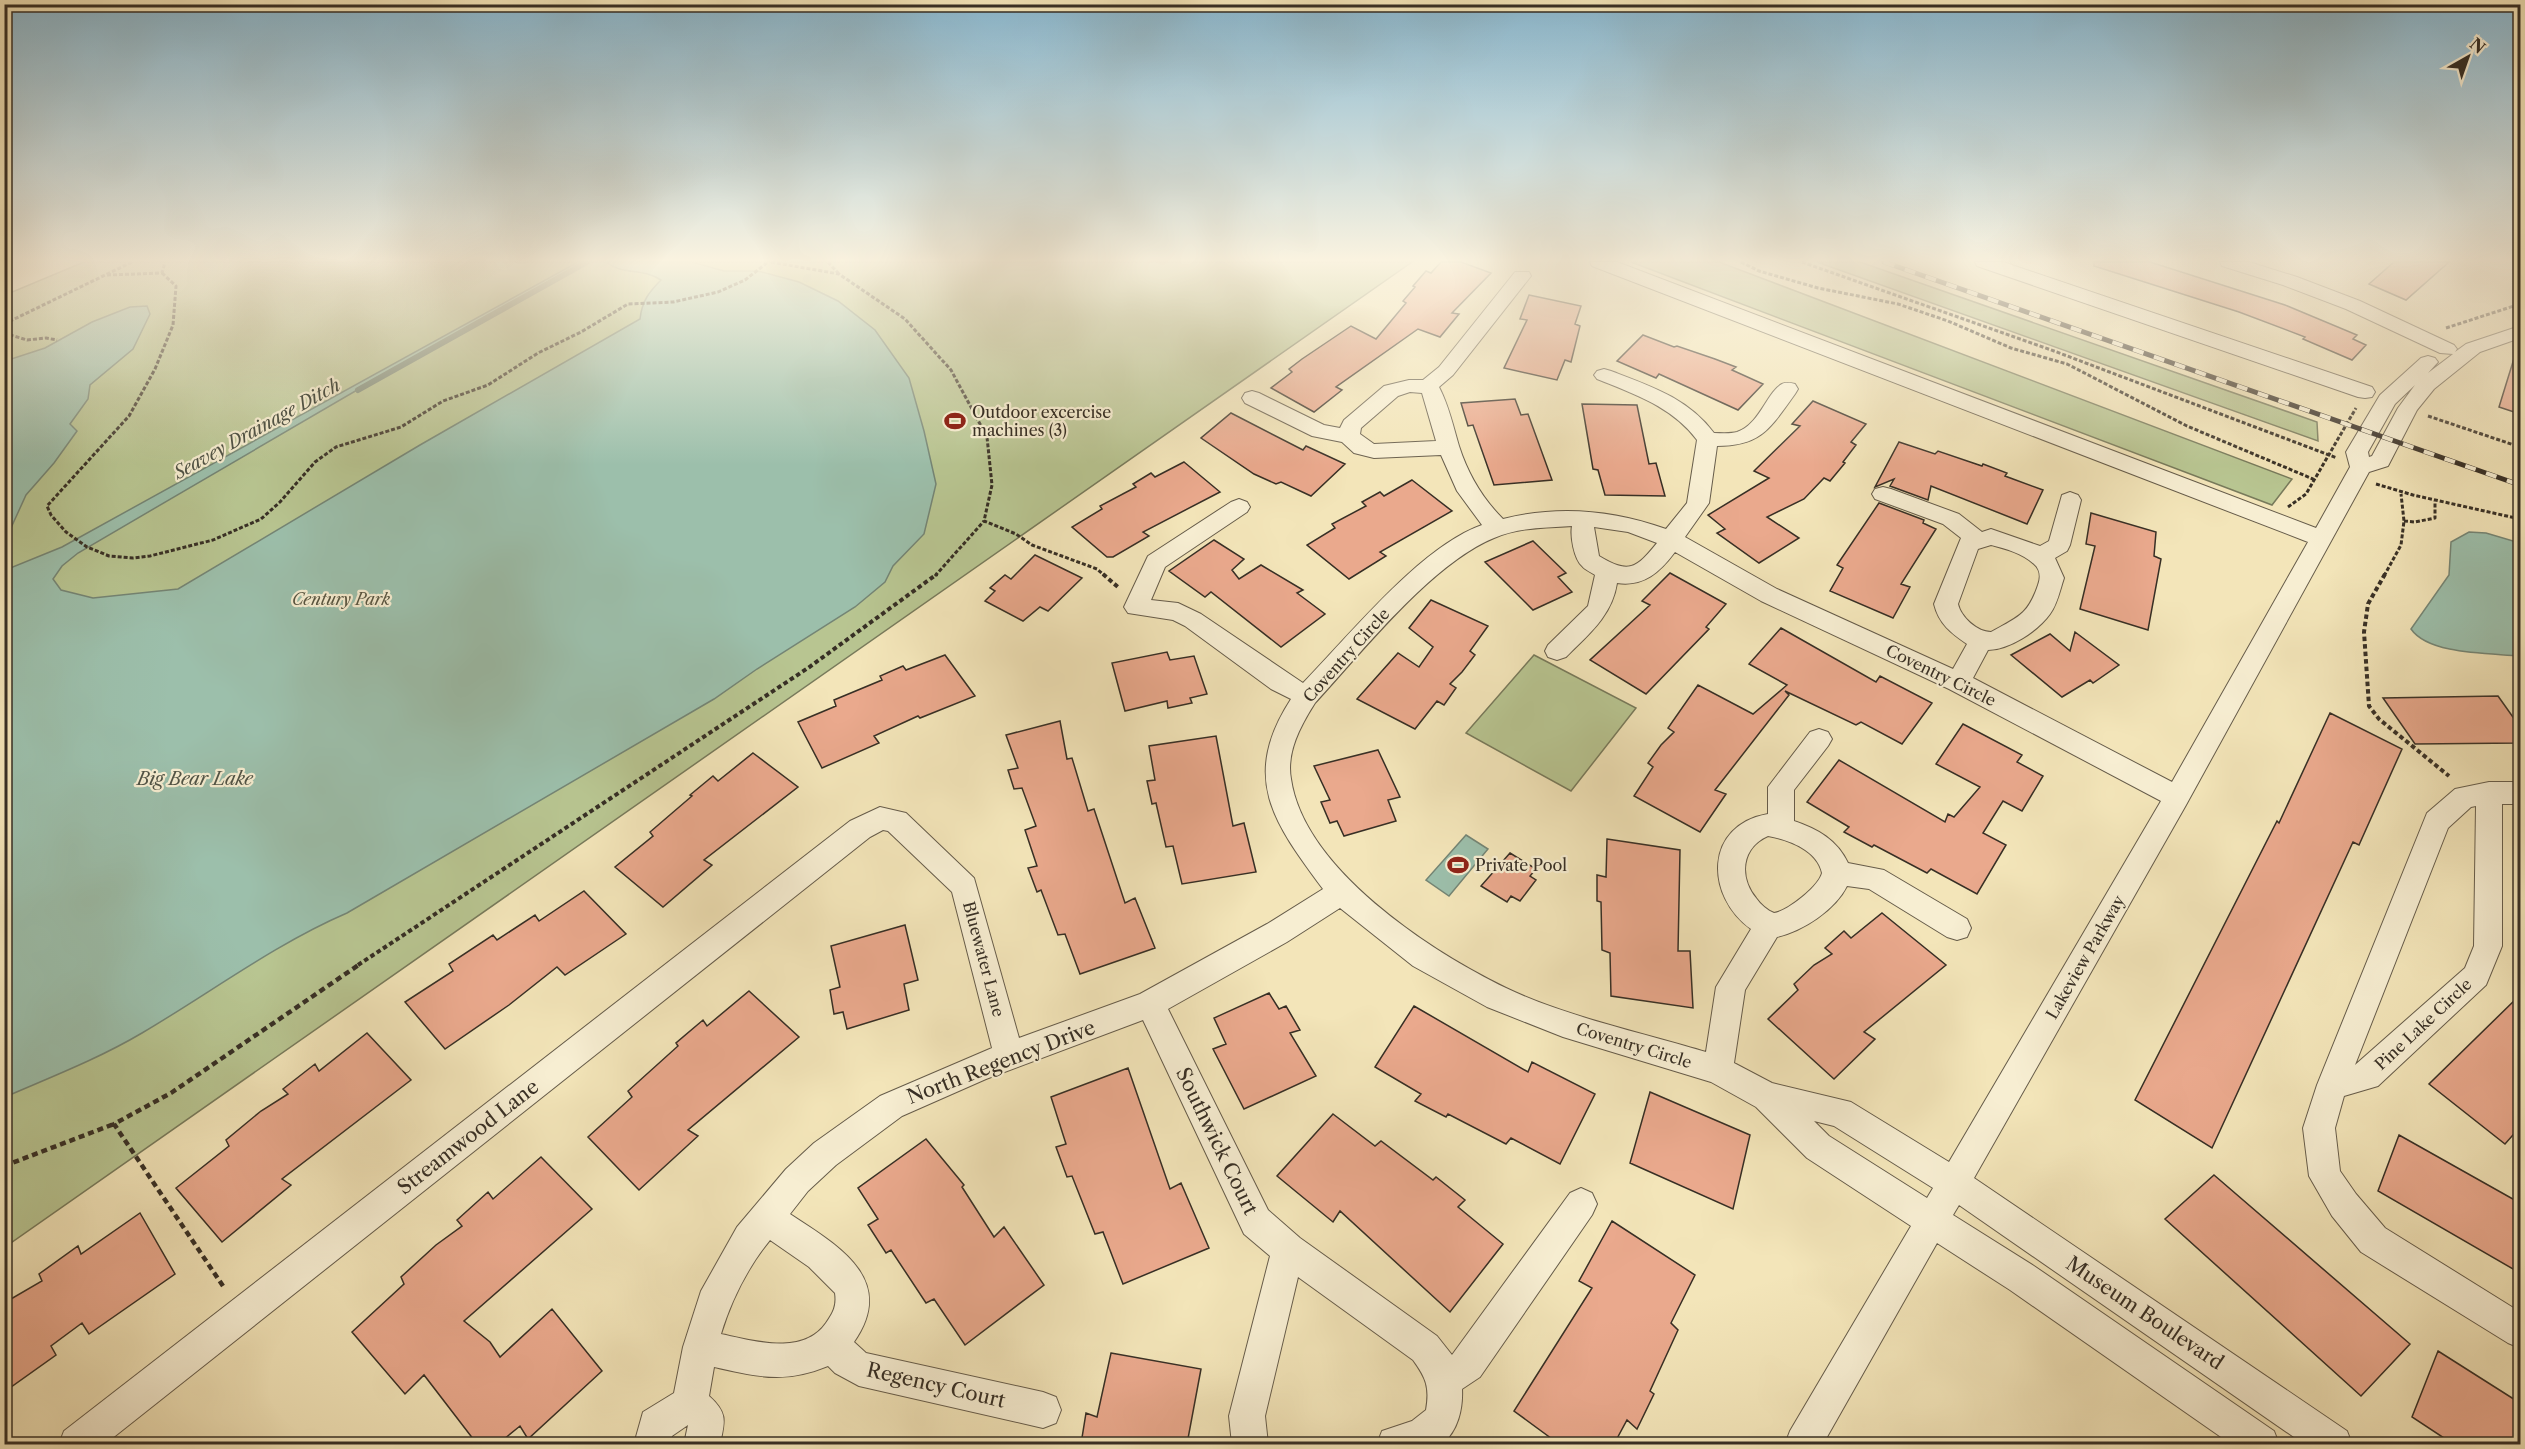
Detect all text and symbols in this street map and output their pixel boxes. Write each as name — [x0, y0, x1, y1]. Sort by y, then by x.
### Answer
north arrow — [2438, 27, 2498, 87]
text: N — [2466, 33, 2489, 58]
water label: Seavey Drainage Ditch — [169, 374, 344, 484]
place label: Outdoor excercise machines (3) — [972, 402, 1111, 440]
sports icon: Outdoor excercise machines (3) — [943, 409, 967, 433]
park label: Century Park — [292, 589, 391, 609]
street label: Coventry Circle — [1298, 604, 1394, 706]
street label: Coventry Circle — [1883, 640, 1999, 710]
water label: Big Bear Lake — [135, 768, 254, 790]
sports icon: Private Pool — [1446, 853, 1470, 877]
place label: Private Pool — [1475, 855, 1567, 875]
street label: Lakeview Parkway — [2041, 891, 2129, 1022]
street label: Bluewater Lane — [959, 899, 1009, 1019]
street label: Pine Lake Circle — [2370, 974, 2476, 1074]
street label: North Regency Drive — [904, 1015, 1098, 1109]
street label: Coventry Circle — [1574, 1018, 1694, 1072]
street label: Southwick Court — [1171, 1064, 1263, 1218]
street label: Streamwood Lane — [393, 1074, 543, 1200]
street label: Museum Boulevard — [2062, 1251, 2228, 1375]
street label: Regency Court — [864, 1357, 1008, 1413]

